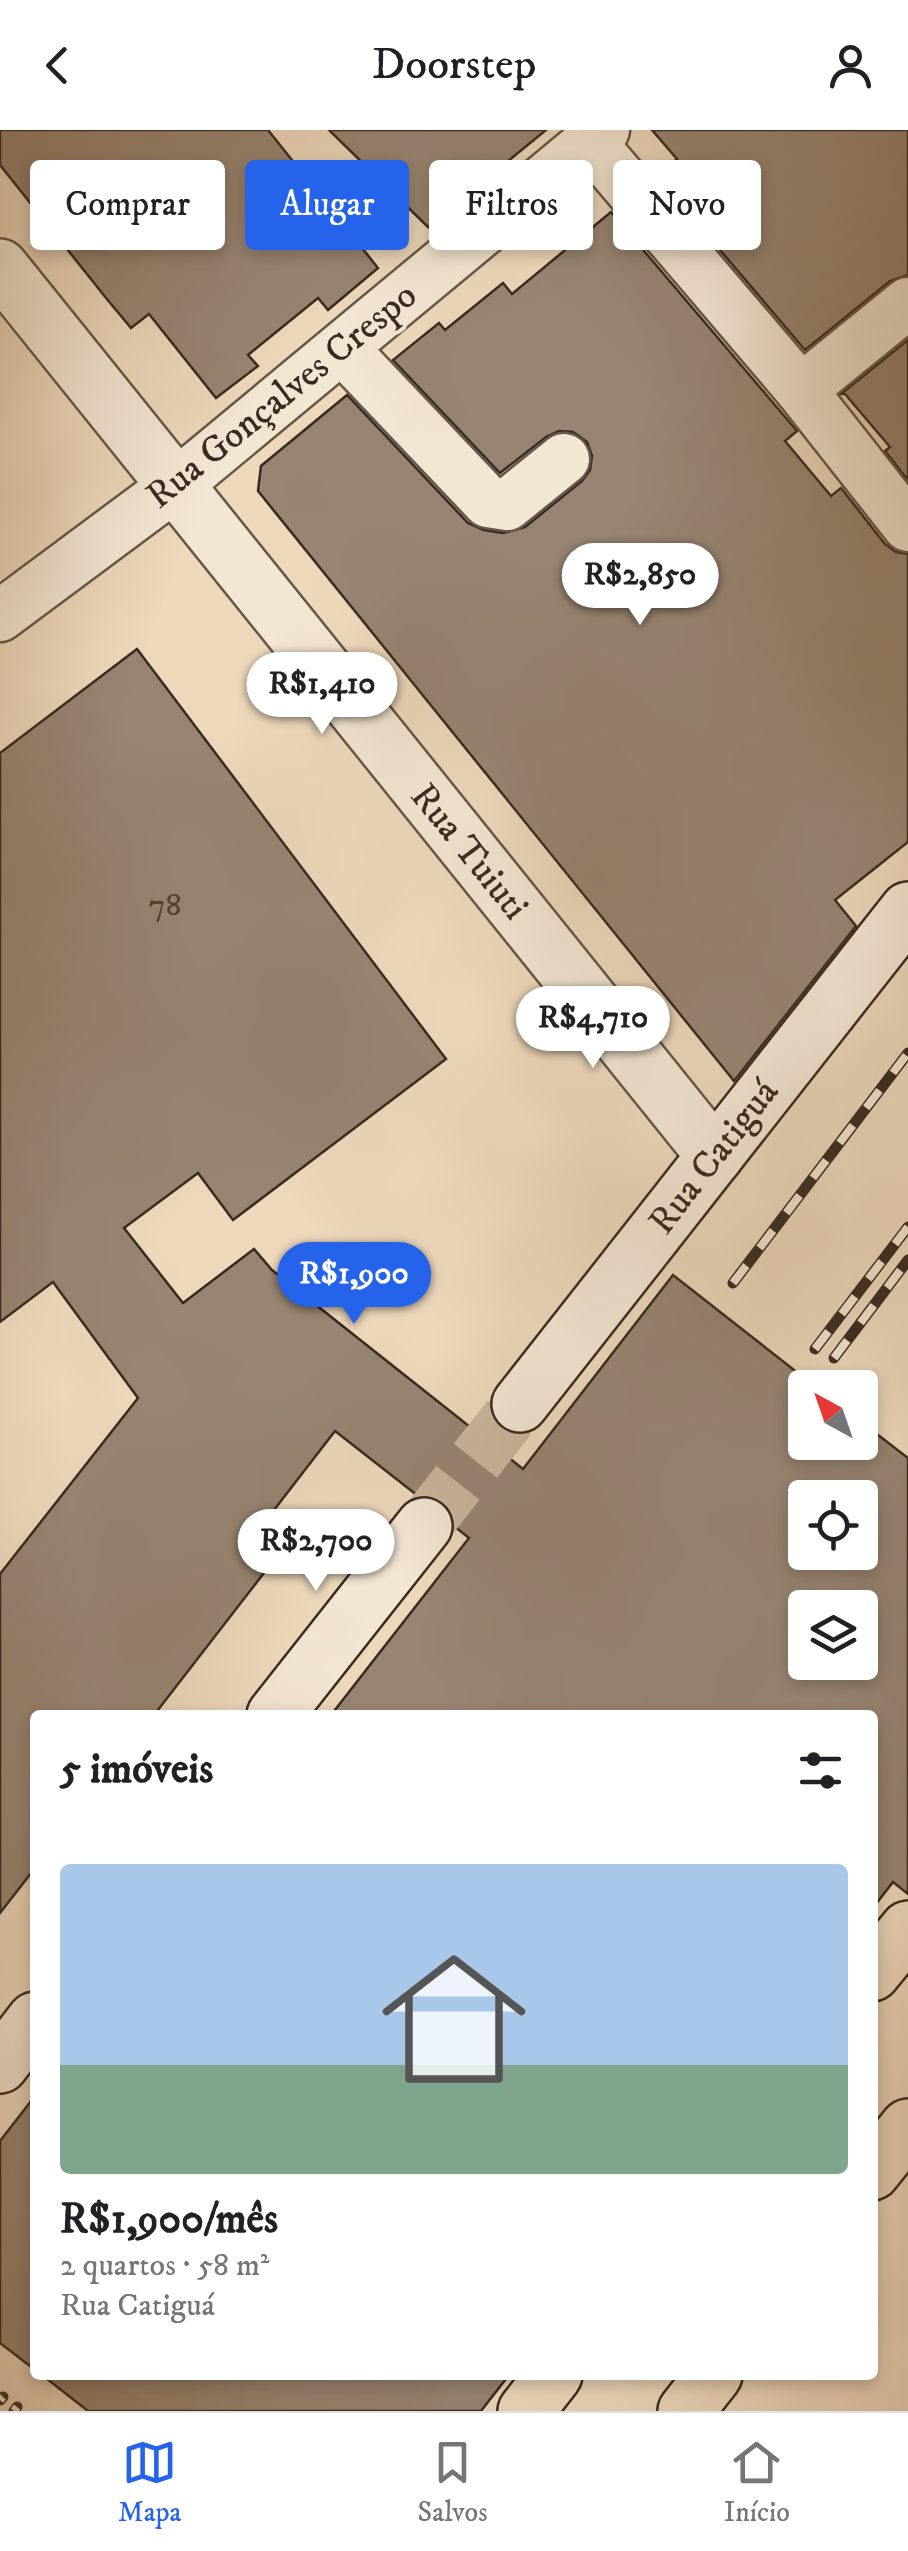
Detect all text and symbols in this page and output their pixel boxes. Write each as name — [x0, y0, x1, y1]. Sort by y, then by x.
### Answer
text: Doorstep — [372, 37, 536, 93]
icon: back — [30, 38, 85, 93]
icon: person — [823, 38, 878, 93]
chip: Comprar — [30, 160, 225, 250]
chip: Alugar — [245, 160, 409, 250]
chip: Filtros — [429, 160, 593, 250]
chip: Novo — [613, 160, 761, 250]
street label: Rua Gonçalves Crespo — [137, 272, 427, 520]
pin: R$2,850 — [548, 543, 732, 628]
text: R$2,850 — [584, 555, 696, 595]
pin: R$1,410 — [230, 652, 414, 737]
text: R$1,410 — [269, 664, 376, 704]
street label: Rua Tuiuti — [399, 774, 539, 930]
house number: 78 — [149, 886, 181, 926]
pin: R$4,710 — [501, 986, 685, 1071]
text: R$4,710 — [538, 998, 648, 1038]
street label: Rua Catiguá — [638, 1070, 790, 1244]
pin: R$1,900 — [262, 1242, 446, 1327]
text: R$1,900 — [299, 1254, 409, 1294]
north arrow — [788, 1370, 878, 1460]
map controls — [788, 1370, 878, 1680]
button: locate — [788, 1480, 878, 1570]
pin: R$2,700 — [224, 1509, 408, 1594]
text: R$2,700 — [260, 1521, 372, 1561]
button: layers — [788, 1590, 878, 1680]
icon: filters — [793, 1743, 848, 1798]
text: 5 imóveis — [60, 1744, 213, 1796]
icon: home — [364, 1929, 544, 2109]
text: R$1,900/mês — [60, 2194, 278, 2246]
text: 2 quartos · 58 m² — [60, 2246, 269, 2286]
text: Rua Catiguá — [60, 2286, 215, 2326]
tab: Mapa — [118, 2435, 181, 2530]
tab: Salvos — [418, 2435, 488, 2530]
tab: Início — [724, 2435, 790, 2530]

